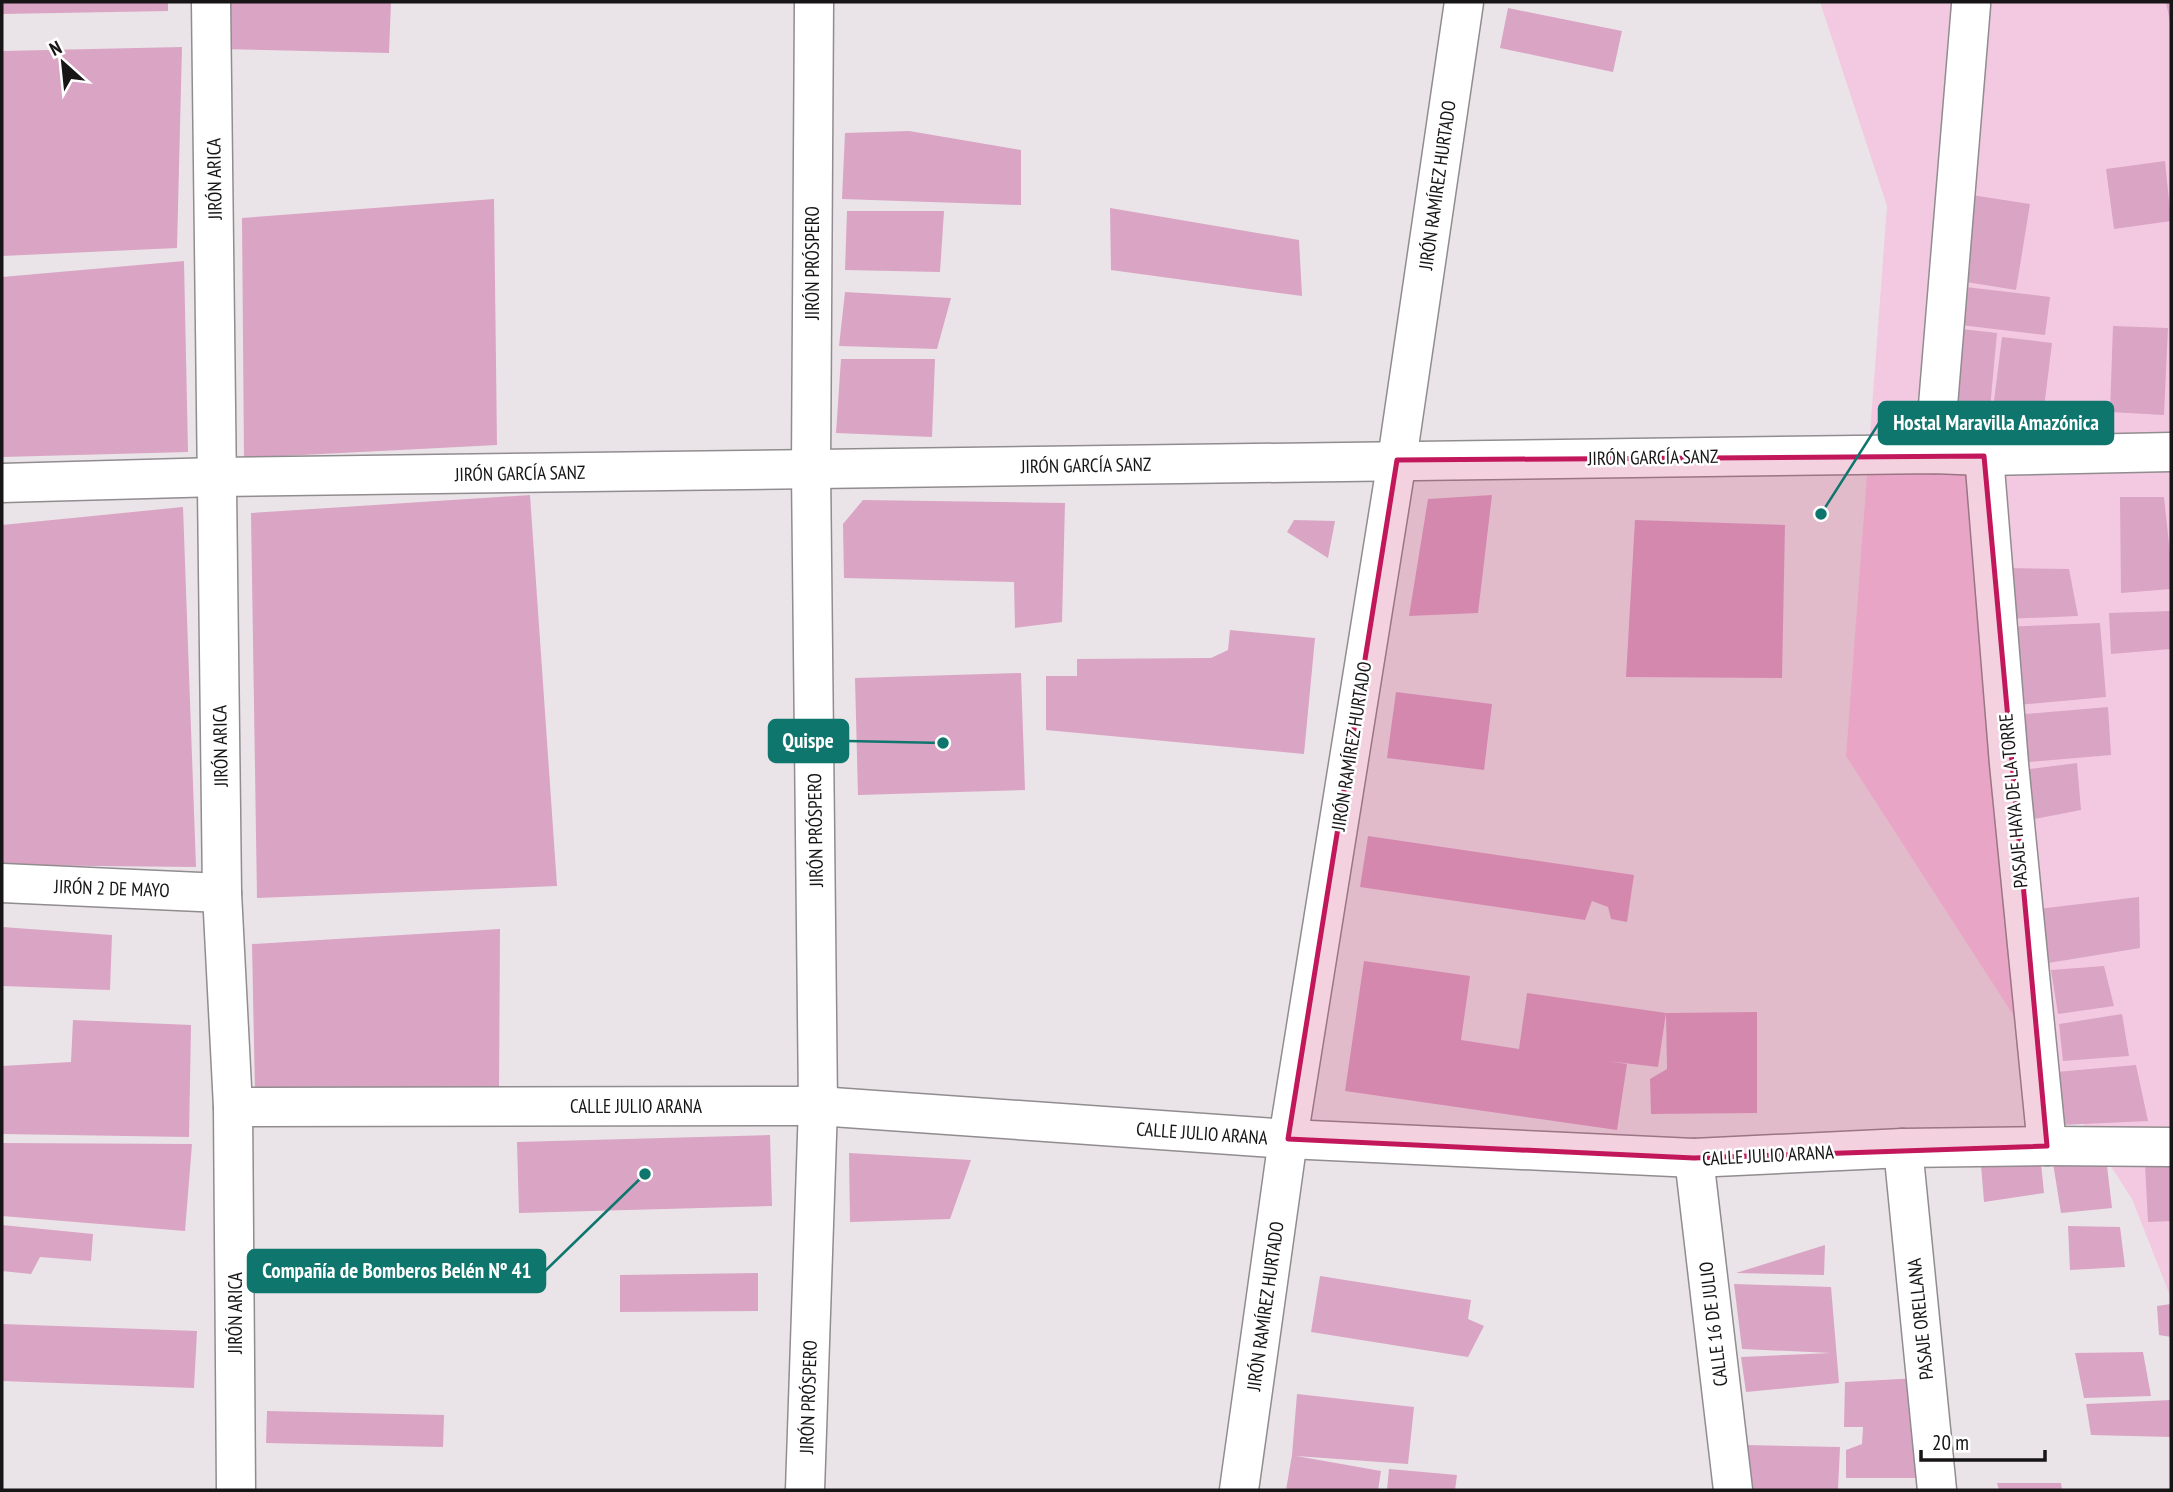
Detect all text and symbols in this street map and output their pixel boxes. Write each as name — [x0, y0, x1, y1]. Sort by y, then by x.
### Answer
north arrow — [28, 28, 98, 98]
text: N — [45, 35, 65, 61]
street label: JIRÓN RAMÍREZ HURTADO — [1413, 99, 1461, 272]
street label: JIRÓN ARICA — [201, 138, 227, 221]
street label: JIRÓN PRÓSPERO — [800, 206, 824, 321]
callout: Hostal Maravilla Amazónica — [1879, 402, 2113, 444]
text: Hostal Maravilla Amazónica — [1893, 409, 2099, 436]
street label: JIRÓN GARCÍA SANZ — [1587, 444, 1718, 470]
street label: JIRÓN GARCÍA SANZ — [1020, 452, 1151, 478]
street label: JIRÓN GARCÍA SANZ — [454, 460, 585, 486]
street label: JIRÓN RAMÍREZ HURTADO — [1326, 660, 1376, 833]
street label: JIRÓN ARICA — [207, 705, 233, 788]
street label: PASAJE HAYA DE LA TORRE — [1993, 713, 2033, 889]
callout: Quispe — [769, 720, 848, 762]
text: Quispe — [782, 727, 834, 754]
street label: JIRÓN PRÓSPERO — [802, 773, 828, 888]
street label: JIRÓN 2 DE MAYO — [53, 874, 170, 902]
street label: CALLE JULIO ARANA — [570, 1094, 702, 1118]
street label: CALLE JULIO ARANA — [1135, 1116, 1269, 1150]
street label: CALLE JULIO ARANA — [1702, 1140, 1834, 1170]
street label: JIRÓN RAMÍREZ HURTADO — [1241, 1220, 1289, 1393]
callout: Compañía de Bomberos Belén Nº 41 — [248, 1250, 545, 1292]
text: Compañía de Bomberos Belén Nº 41 — [262, 1257, 532, 1284]
street label: PASAJE ORELLANA — [1902, 1257, 1938, 1381]
street label: CALLE 16 DE JULIO — [1693, 1260, 1733, 1388]
street label: JIRÓN ARICA — [223, 1272, 247, 1355]
street label: JIRÓN PRÓSPERO — [794, 1340, 822, 1455]
scale bar — [1921, 1418, 2045, 1462]
text: 20 m — [1932, 1429, 1969, 1456]

